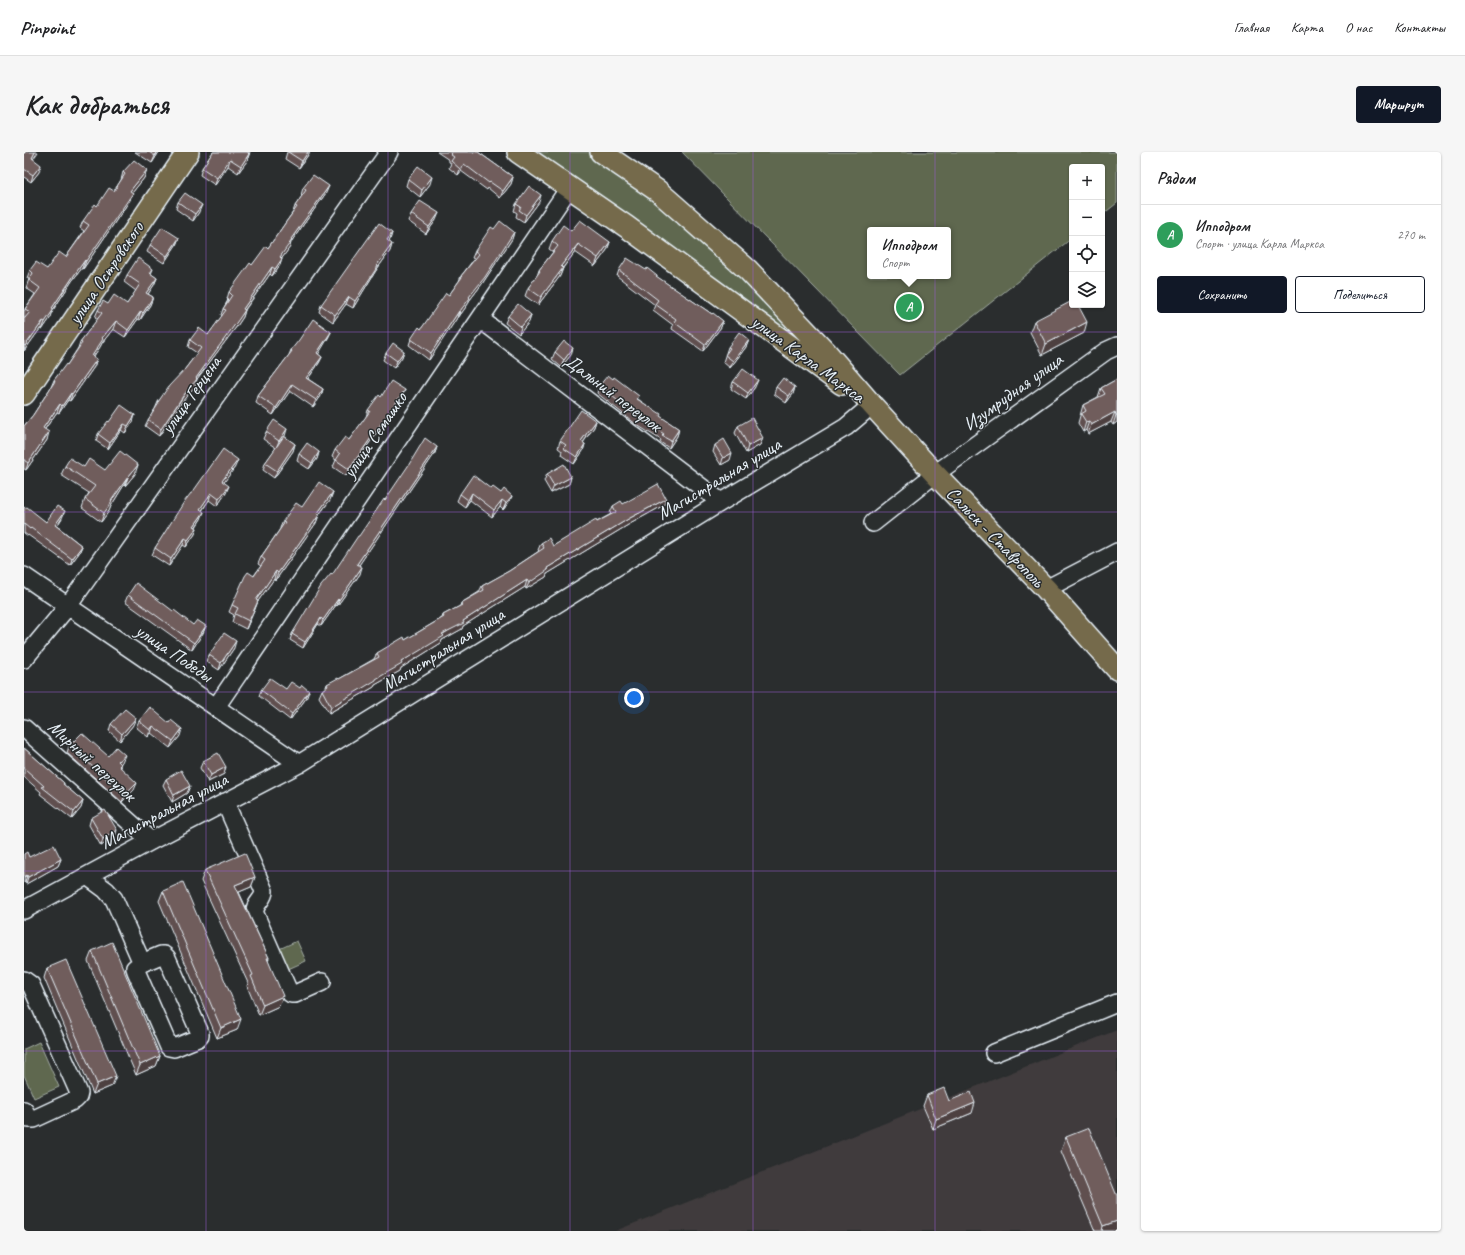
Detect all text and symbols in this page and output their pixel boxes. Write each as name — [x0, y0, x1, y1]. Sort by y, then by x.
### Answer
text: Pinpoint — [20, 16, 74, 40]
text: Главная — [1234, 19, 1269, 36]
text: Карта — [1291, 19, 1323, 36]
text: О нас — [1345, 19, 1372, 36]
text: Контакты — [1394, 19, 1445, 36]
button: Маршрут — [1356, 86, 1441, 123]
text: Как добраться — [24, 87, 169, 122]
map controls — [1069, 164, 1105, 308]
button: + — [1069, 164, 1105, 200]
text: Рядом — [1157, 168, 1195, 189]
button: − — [1069, 200, 1105, 236]
street label: улица Островского — [62, 216, 150, 330]
text: Ипподром — [1195, 217, 1250, 236]
popup — [867, 227, 951, 279]
text: A — [1167, 227, 1173, 243]
text: 270 m — [1397, 227, 1425, 243]
text: Ипподром — [882, 236, 936, 255]
button: locate — [1069, 236, 1105, 272]
text: Спорт · улица Карла Маркса — [1195, 236, 1324, 252]
text: Спорт — [882, 255, 910, 271]
button: layers — [1069, 272, 1105, 308]
button: Сохранить — [1157, 276, 1287, 313]
button: Поделиться — [1295, 276, 1425, 313]
pin: A — [896, 292, 922, 322]
street label: улица Карла Маркса — [746, 309, 871, 409]
street label: Изумрудная улица — [958, 347, 1069, 436]
street label: улица Герцена — [155, 349, 228, 440]
street label: Дальний переулок — [559, 349, 668, 439]
street label: улица Семашко — [337, 386, 413, 483]
street label: Магистральная улица — [653, 432, 787, 525]
street label: Сальск - Ставрополь — [941, 482, 1050, 593]
street label: Магистральная улица — [377, 602, 510, 697]
street label: улица Победы — [130, 618, 219, 689]
your location — [624, 688, 644, 708]
street label: Мирный переулок — [43, 715, 143, 808]
street label: Магистральная улица — [96, 767, 233, 855]

